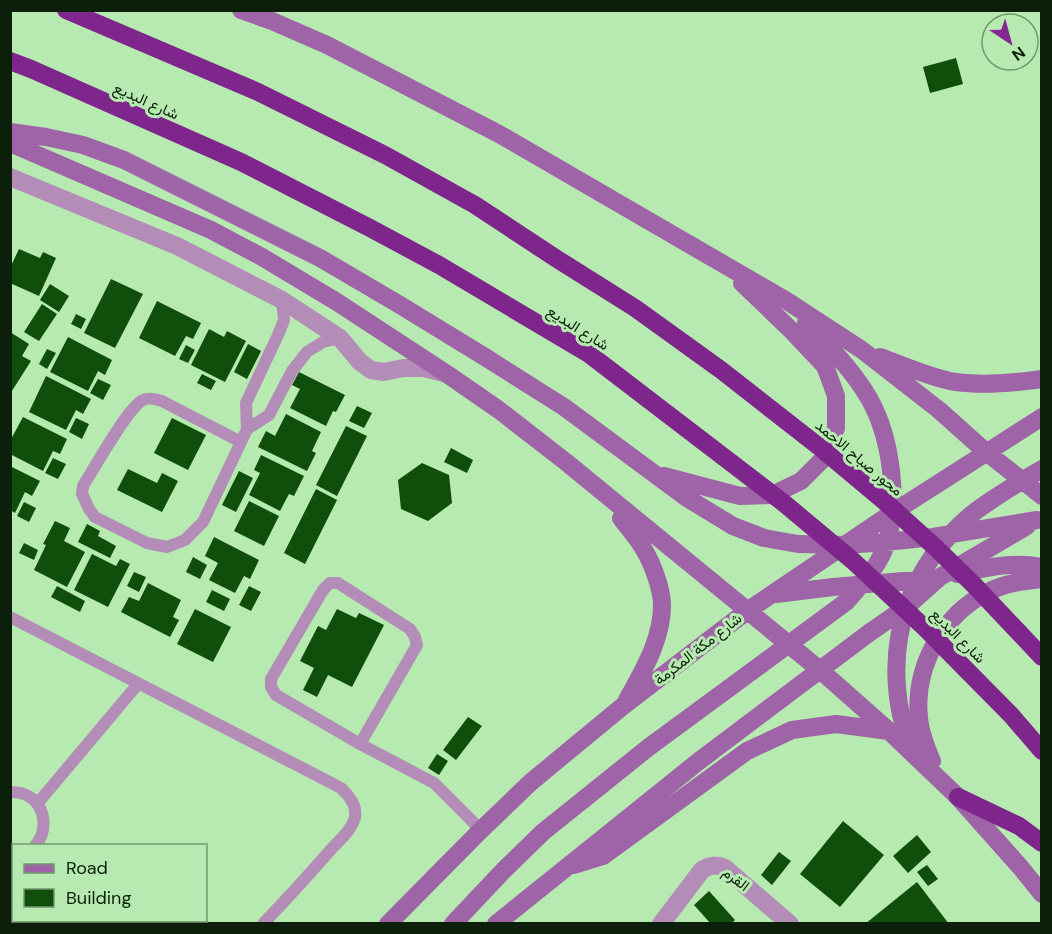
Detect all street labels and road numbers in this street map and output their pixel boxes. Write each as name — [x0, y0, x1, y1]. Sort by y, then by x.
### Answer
street label: شارع البديع — [110, 78, 182, 125]
street label: شارع البديع — [543, 301, 613, 356]
street label: محور صباح الاحمد — [810, 416, 907, 501]
street label: شارع البديع — [926, 604, 990, 669]
street label: شارع مكة المكرمة — [650, 608, 747, 690]
street label: القرم — [718, 862, 754, 896]

